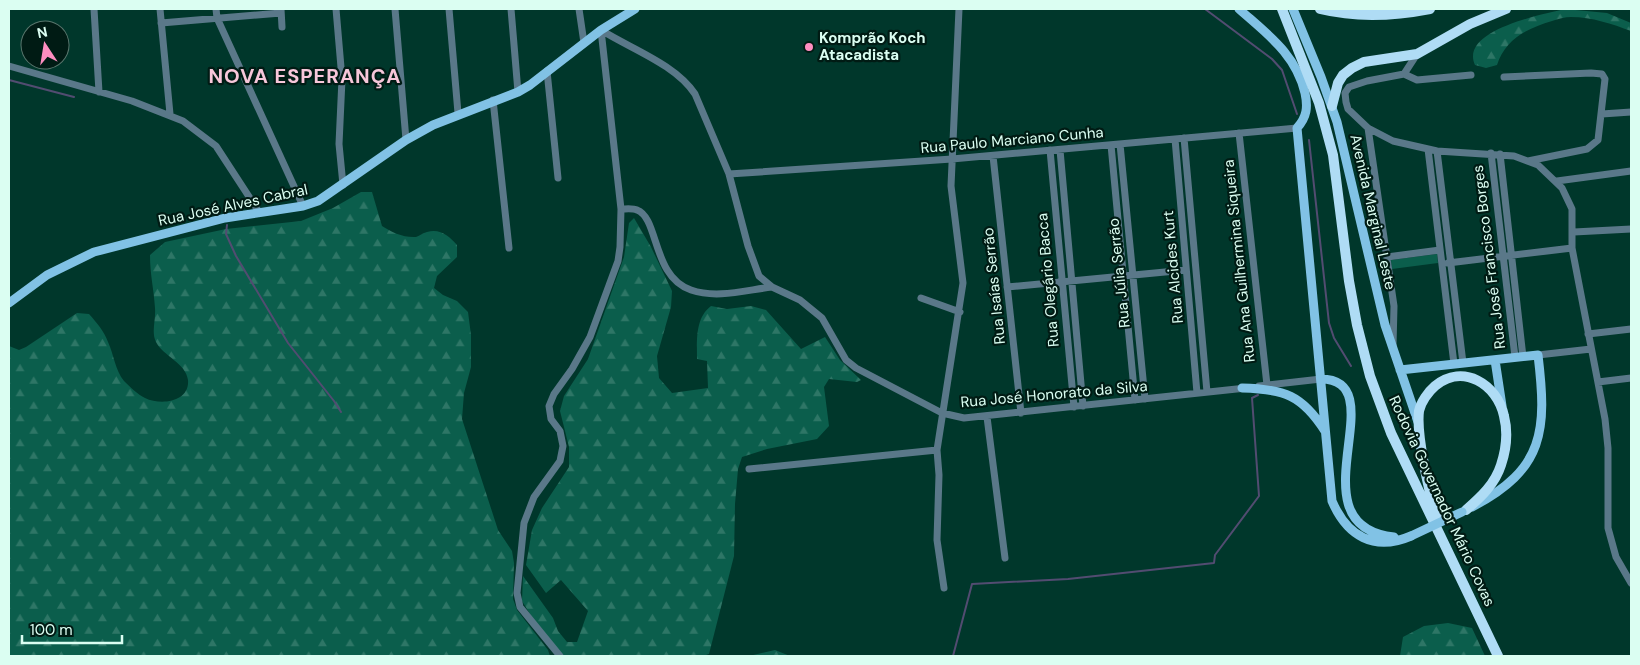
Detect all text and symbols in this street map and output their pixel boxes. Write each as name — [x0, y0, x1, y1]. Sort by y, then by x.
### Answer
north arrow — [20, 20, 70, 70]
text: N — [35, 22, 49, 42]
place label: Komprão Koch Atacadista — [819, 28, 926, 65]
marker: Komprão Koch Atacadista — [803, 41, 815, 53]
district label: NOVA ESPERANÇA — [209, 63, 401, 89]
street label: Rua Paulo Marciano Cunha — [920, 122, 1104, 158]
street label: Avenida Marginal Leste — [1345, 132, 1401, 292]
street label: Rua Ana Guilhermina Siqueira — [1218, 159, 1260, 363]
street label: Rua José Francisco Borges — [1468, 164, 1510, 350]
street label: Rua José Alves Cabral — [156, 179, 310, 231]
street label: Rua Alcides Kurt — [1158, 210, 1188, 324]
street label: Rua Olegário Bacca — [1032, 212, 1064, 348]
street label: Rua Júlia Serrão — [1103, 217, 1135, 329]
street label: Rua Isaías Serrão — [978, 227, 1010, 345]
street label: Rua José Honorato da Silva — [960, 376, 1148, 412]
street label: Rodovia Governador Mário Covas — [1384, 392, 1500, 610]
scale bar — [22, 612, 122, 644]
text: 100 m — [30, 620, 73, 640]

